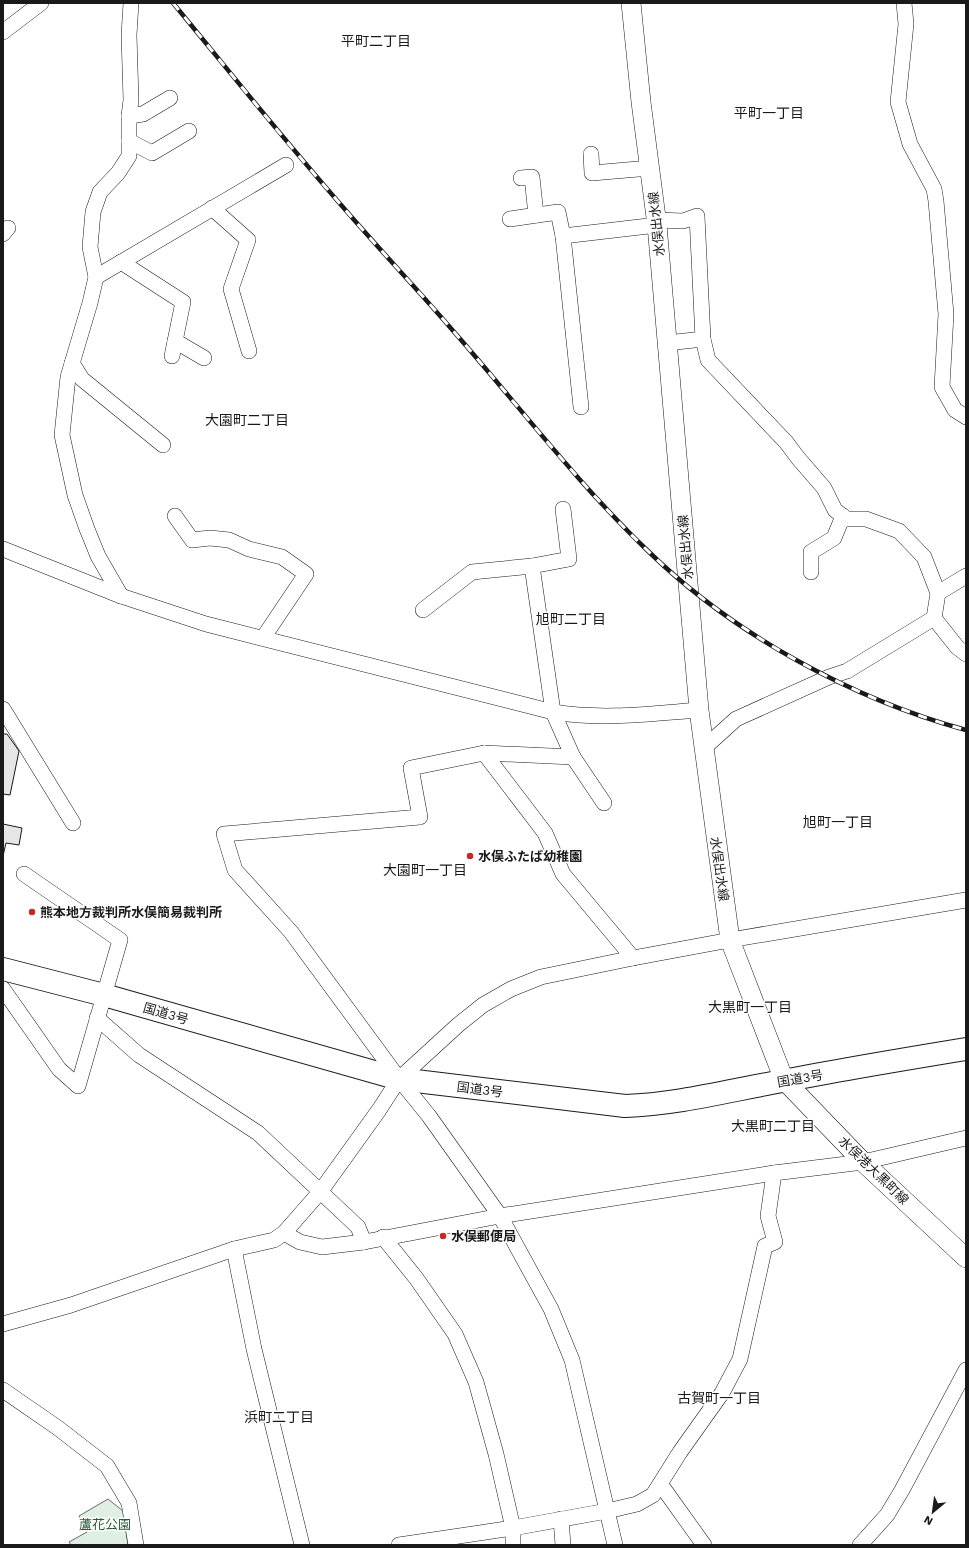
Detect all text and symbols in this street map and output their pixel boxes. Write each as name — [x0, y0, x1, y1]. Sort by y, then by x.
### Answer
district label: 平町二丁目 — [341, 33, 411, 49]
district label: 平町一丁目 — [734, 105, 804, 121]
street label: 水俣出水線 — [646, 191, 667, 257]
district label: 大園町二丁目 — [205, 412, 289, 428]
street label: 水俣出水線 — [675, 514, 696, 580]
district label: 旭町二丁目 — [536, 611, 606, 627]
district label: 旭町一丁目 — [803, 814, 873, 830]
street label: 水俣出水線 — [708, 836, 731, 902]
place label: 水俣ふたば幼稚園 — [478, 849, 582, 864]
marker: 水俣ふたば幼稚園 — [465, 851, 475, 861]
district label: 大園町一丁目 — [383, 862, 467, 878]
place label: 熊本地方裁判所水俣簡易裁判所 — [40, 905, 222, 920]
marker: 熊本地方裁判所水俣簡易裁判所 — [27, 907, 37, 917]
district label: 大黒町一丁目 — [708, 999, 792, 1015]
street label: 国道3号 — [141, 1000, 190, 1027]
street label: 国道3号 — [776, 1067, 824, 1090]
street label: 国道3号 — [456, 1079, 504, 1100]
district label: 大黒町二丁目 — [731, 1118, 815, 1134]
street label: 水俣港大黒町線 — [836, 1133, 912, 1207]
place label: 水俣郵便局 — [451, 1229, 516, 1244]
marker: 水俣郵便局 — [438, 1231, 448, 1241]
district label: 古賀町一丁目 — [677, 1390, 761, 1406]
district label: 浜町二丁目 — [244, 1409, 314, 1425]
north arrow — [913, 1492, 953, 1532]
text: N — [922, 1513, 935, 1528]
park label: 蘆花公園 — [79, 1517, 131, 1532]

